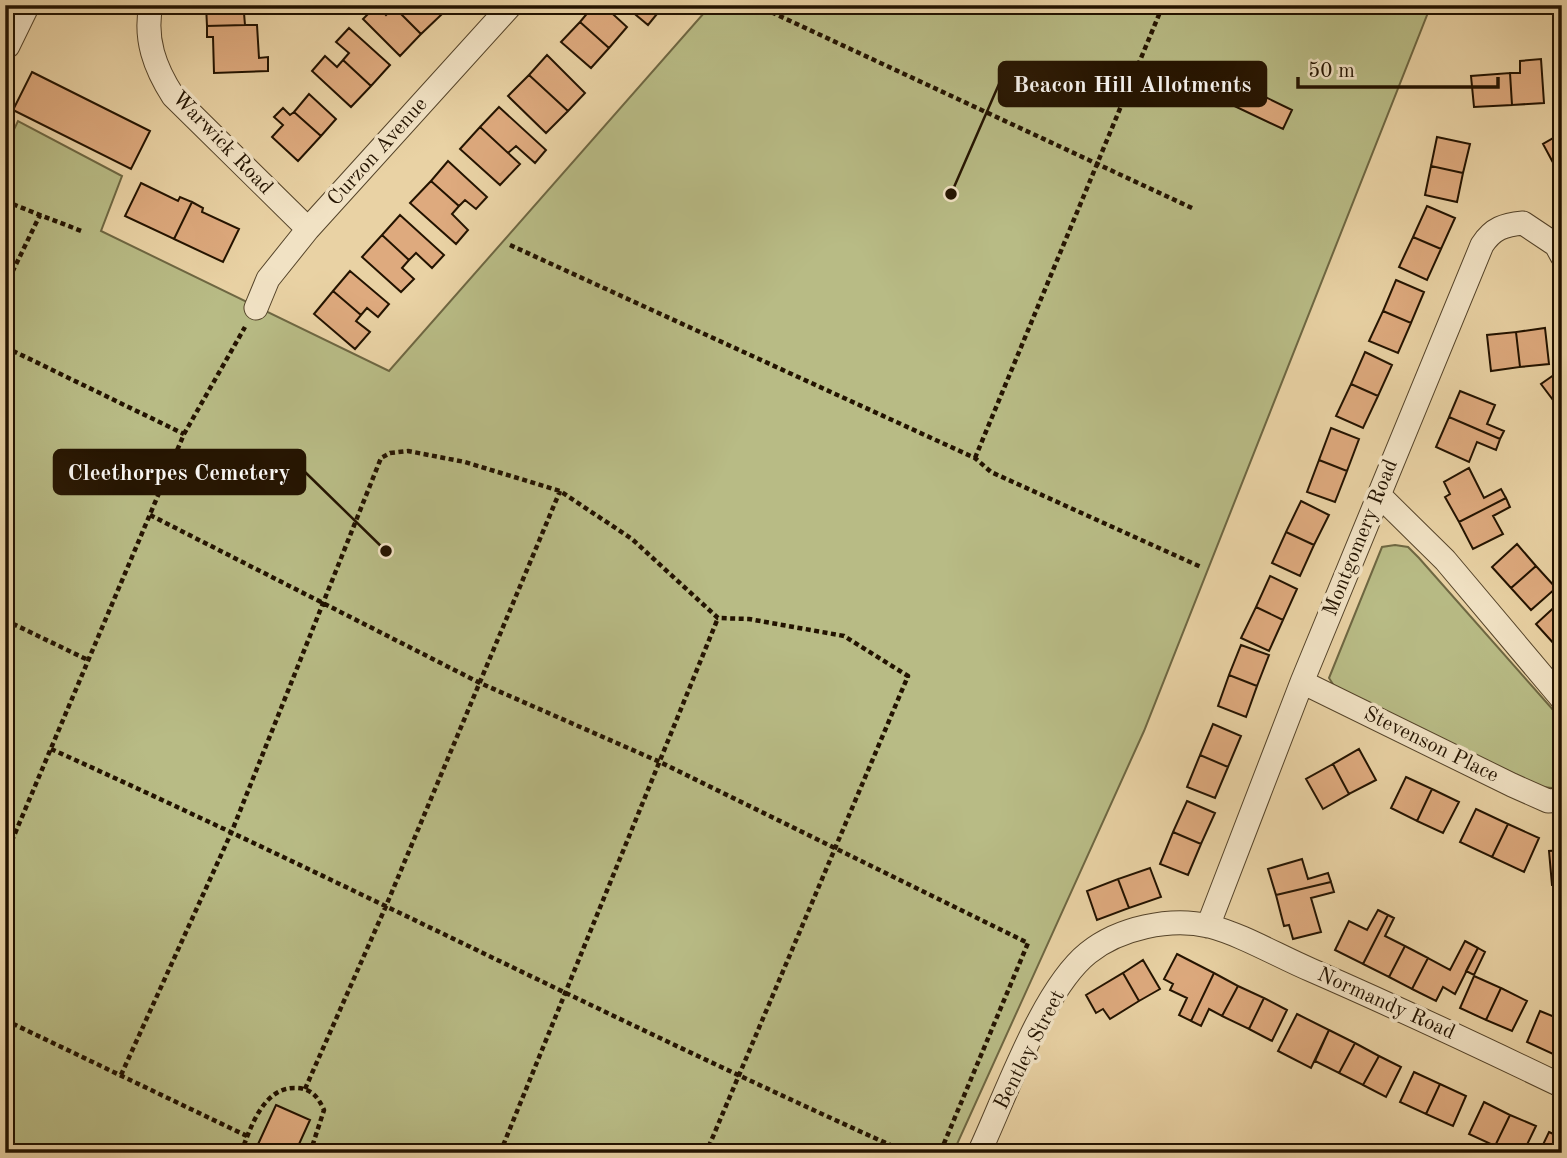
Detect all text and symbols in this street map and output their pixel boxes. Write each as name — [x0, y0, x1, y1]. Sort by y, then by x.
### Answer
scale bar — [1298, 46, 1497, 90]
text: 50 m — [1308, 61, 1355, 82]
callout: Beacon Hill Allotments — [999, 62, 1266, 106]
text: Beacon Hill Allotments — [1013, 74, 1251, 97]
street label: Warwick Road — [168, 87, 276, 199]
street label: Curzon Avenue — [324, 94, 432, 210]
callout: Cleethorpes Cemetery — [54, 450, 305, 494]
street label: Montgomery Road — [1320, 457, 1402, 619]
text: Cleethorpes Cemetery — [67, 462, 291, 485]
street label: Stevenson Place — [1360, 703, 1502, 787]
street label: Normandy Road — [1314, 964, 1458, 1044]
street label: Bentley Street — [991, 987, 1069, 1113]

